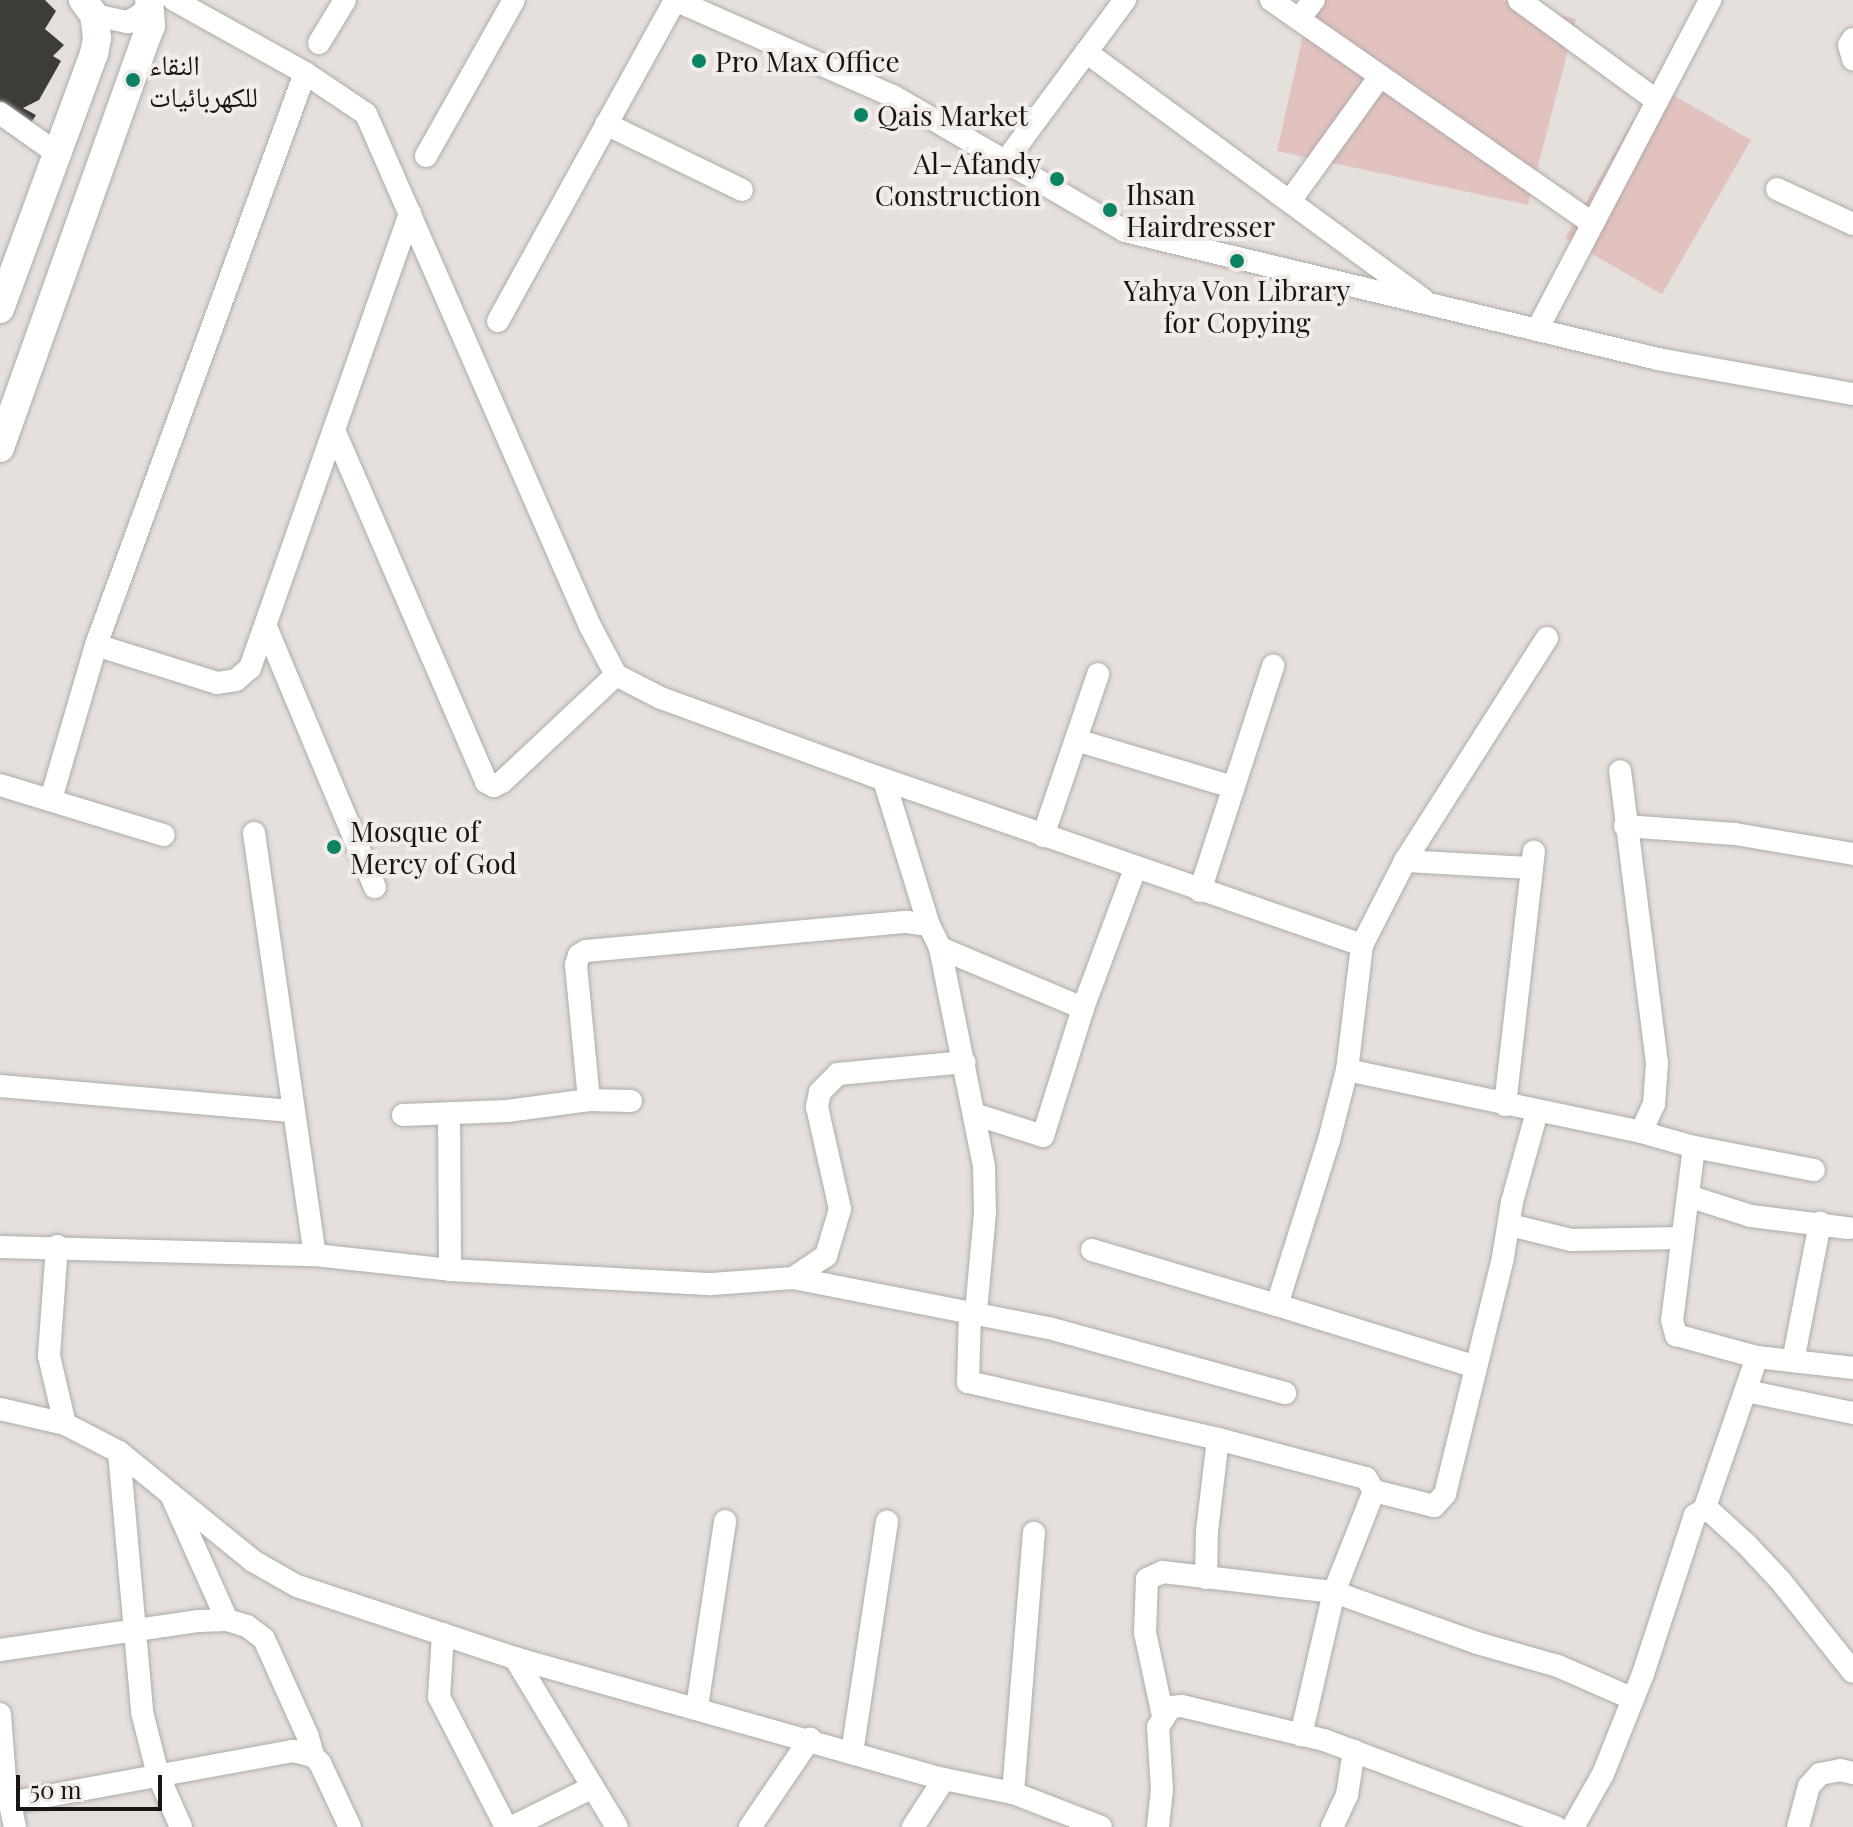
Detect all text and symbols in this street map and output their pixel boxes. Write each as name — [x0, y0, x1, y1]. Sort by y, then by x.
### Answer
place label: Pro Max Office — [715, 44, 900, 78]
place label: النقاء للكهربائيات — [149, 47, 258, 113]
marker: Pro Max Office — [690, 52, 708, 70]
marker: النقاء للكهربائيات — [124, 71, 142, 89]
place label: Qais Market — [877, 98, 1028, 132]
marker: Qais Market — [852, 106, 870, 124]
place label: Al-Afandy Construction — [875, 146, 1041, 212]
marker: Al-Afandy Construction — [1048, 170, 1066, 188]
place label: Ihsan Hairdresser — [1126, 177, 1275, 243]
marker: Ihsan Hairdresser — [1101, 201, 1119, 219]
marker: Yahya Von Library for Copying — [1228, 252, 1246, 270]
place label: Yahya Von Library for Copying — [1123, 273, 1351, 339]
place label: Mosque of Mercy of God — [350, 814, 518, 880]
marker: Mosque of Mercy of God — [325, 838, 343, 856]
scale bar — [20, 1759, 166, 1809]
text: 50 m — [30, 1773, 82, 1805]

